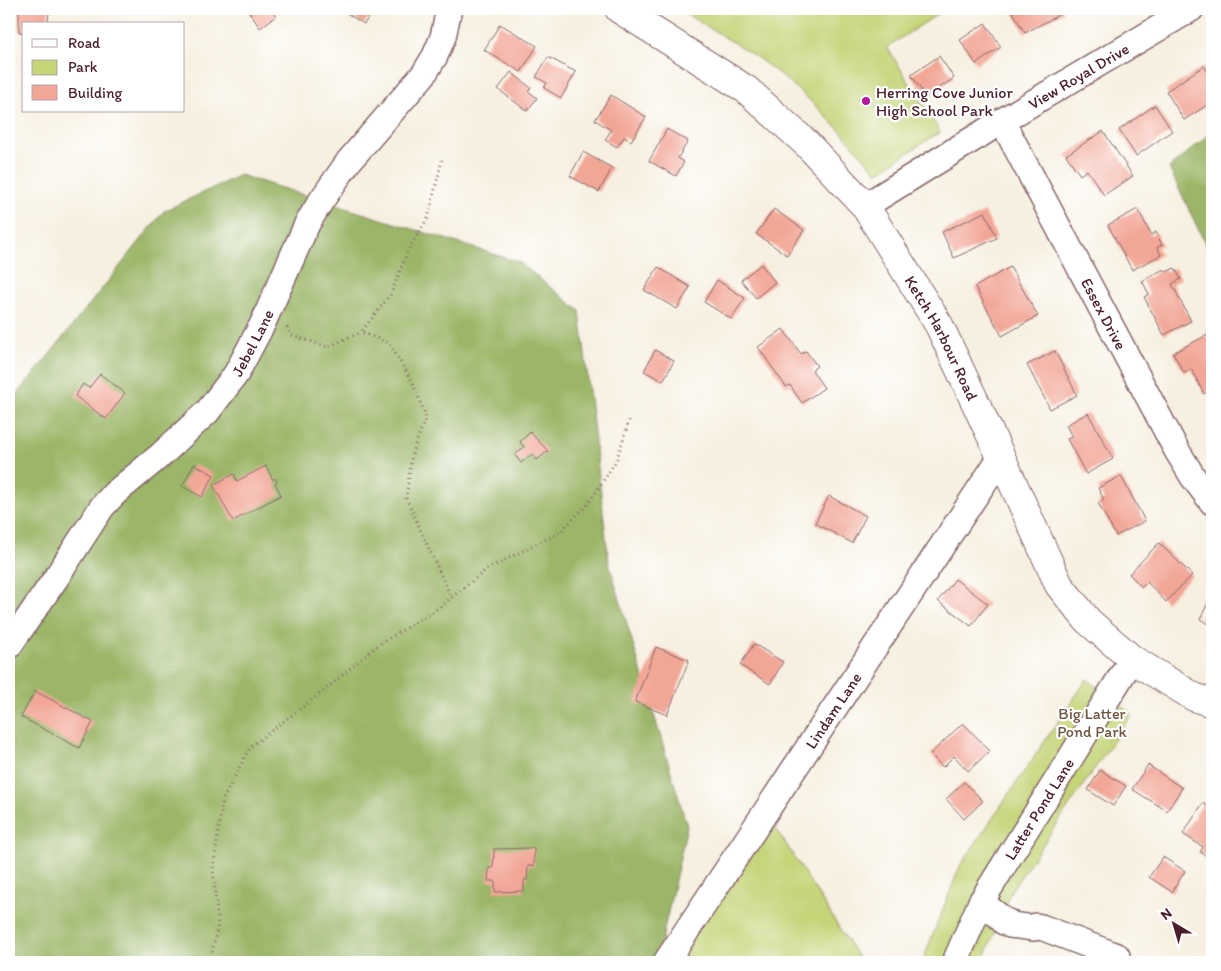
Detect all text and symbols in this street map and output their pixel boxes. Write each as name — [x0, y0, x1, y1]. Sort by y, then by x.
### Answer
legend — [22, 22, 185, 112]
text: Road — [68, 34, 101, 52]
street label: View Royal Drive — [1025, 38, 1132, 113]
text: Park — [68, 58, 98, 76]
place label: Herring Cove Junior High School Park — [876, 83, 1014, 120]
text: Building — [68, 84, 122, 102]
marker: Herring Cove Junior High School Park — [860, 95, 872, 107]
street label: Ketch Harbour Road — [901, 272, 983, 404]
street label: Essex Drive — [1077, 274, 1131, 353]
street label: Jebel Lane — [227, 306, 277, 379]
street label: Lindam Lane — [801, 668, 865, 752]
park label: Big Latter Pond Park — [1057, 704, 1128, 741]
street label: Latter Pond Lane — [1000, 754, 1078, 863]
north arrow — [1148, 898, 1198, 948]
text: N — [1157, 905, 1175, 924]

